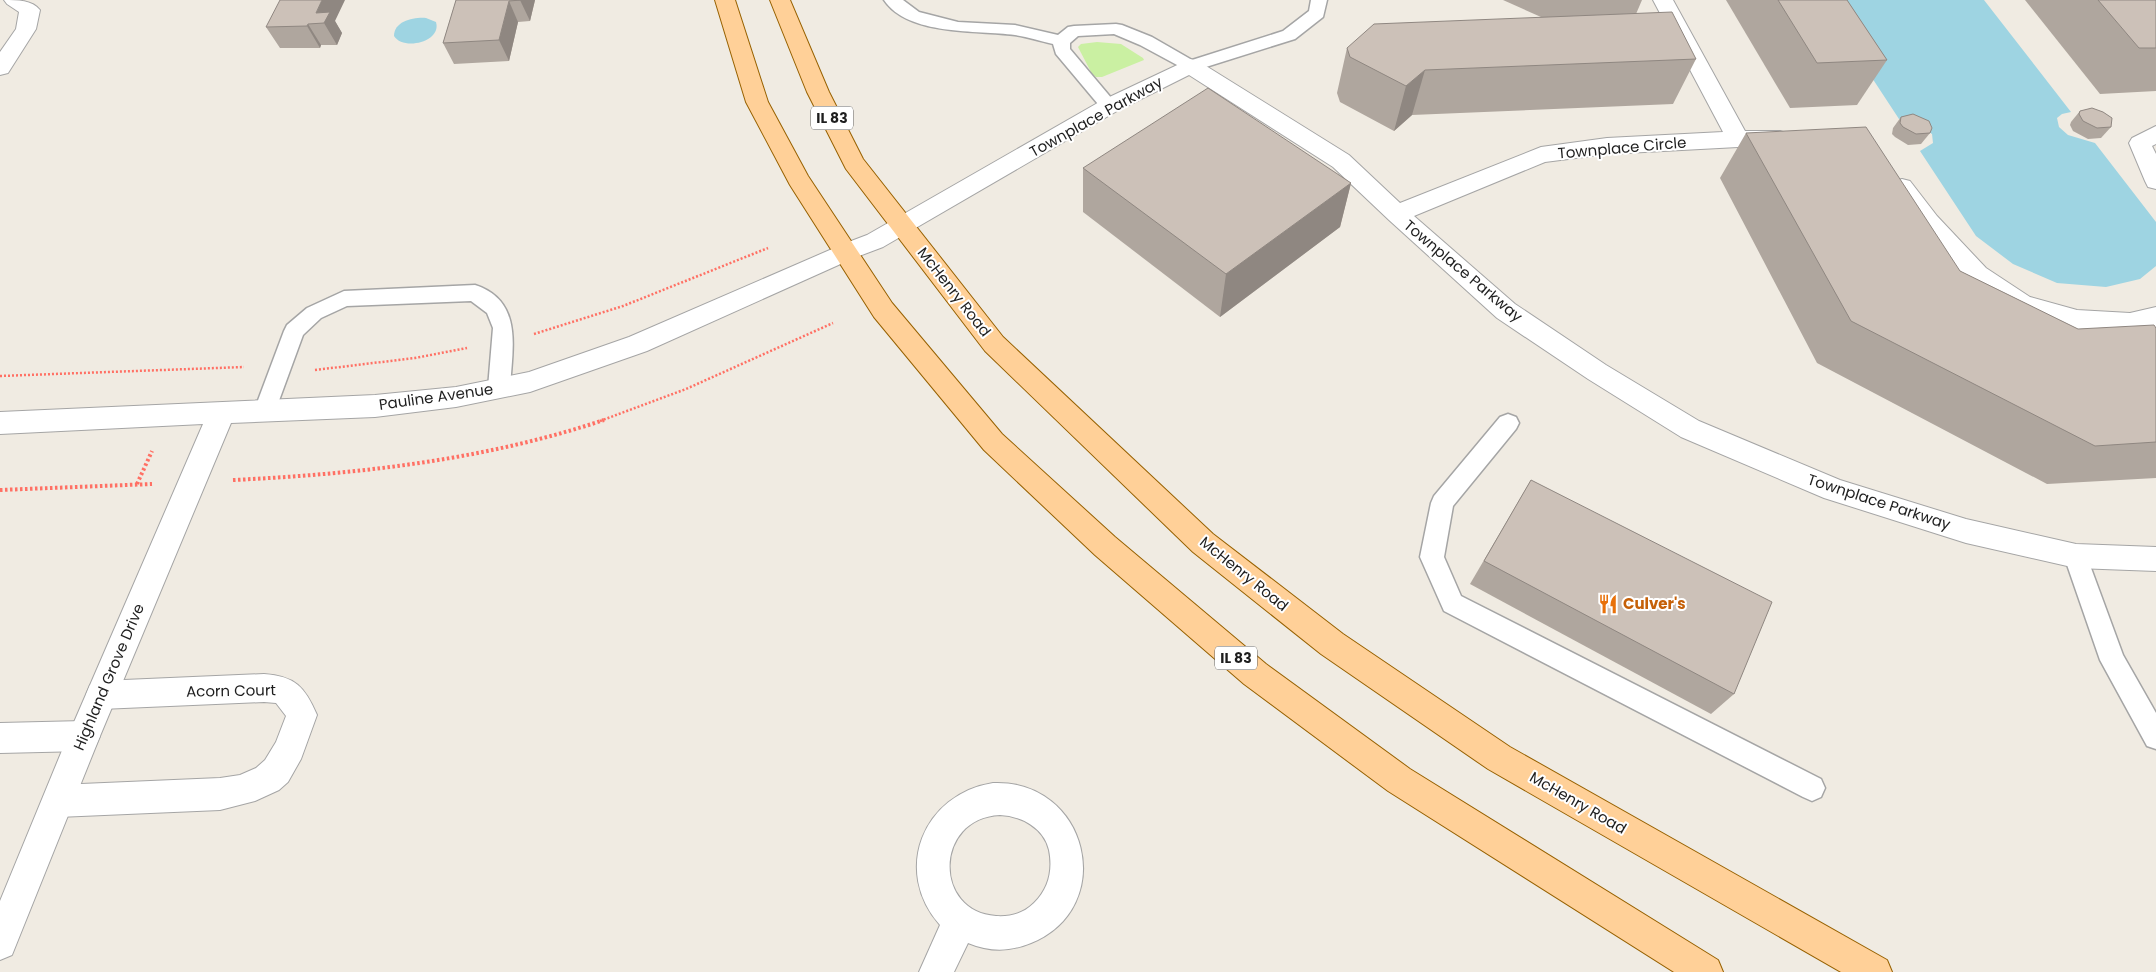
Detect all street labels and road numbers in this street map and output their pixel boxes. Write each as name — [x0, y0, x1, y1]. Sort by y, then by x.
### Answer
street label: Townplace Parkway — [1025, 71, 1167, 162]
road number: IL 83 — [811, 106, 853, 130]
street label: Townplace Circle — [1557, 131, 1687, 164]
street label: Townplace Parkway — [1399, 215, 1528, 327]
street label: McHenry Road — [913, 243, 996, 341]
street label: Pauline Avenue — [378, 378, 494, 415]
street label: Townplace Parkway — [1805, 469, 1954, 535]
street label: McHenry Road — [1196, 531, 1293, 616]
street label: Highland Grove Drive — [68, 600, 149, 753]
road number: IL 83 — [1215, 646, 1257, 670]
street label: Acorn Court — [186, 679, 276, 702]
street label: McHenry Road — [1526, 766, 1630, 839]

